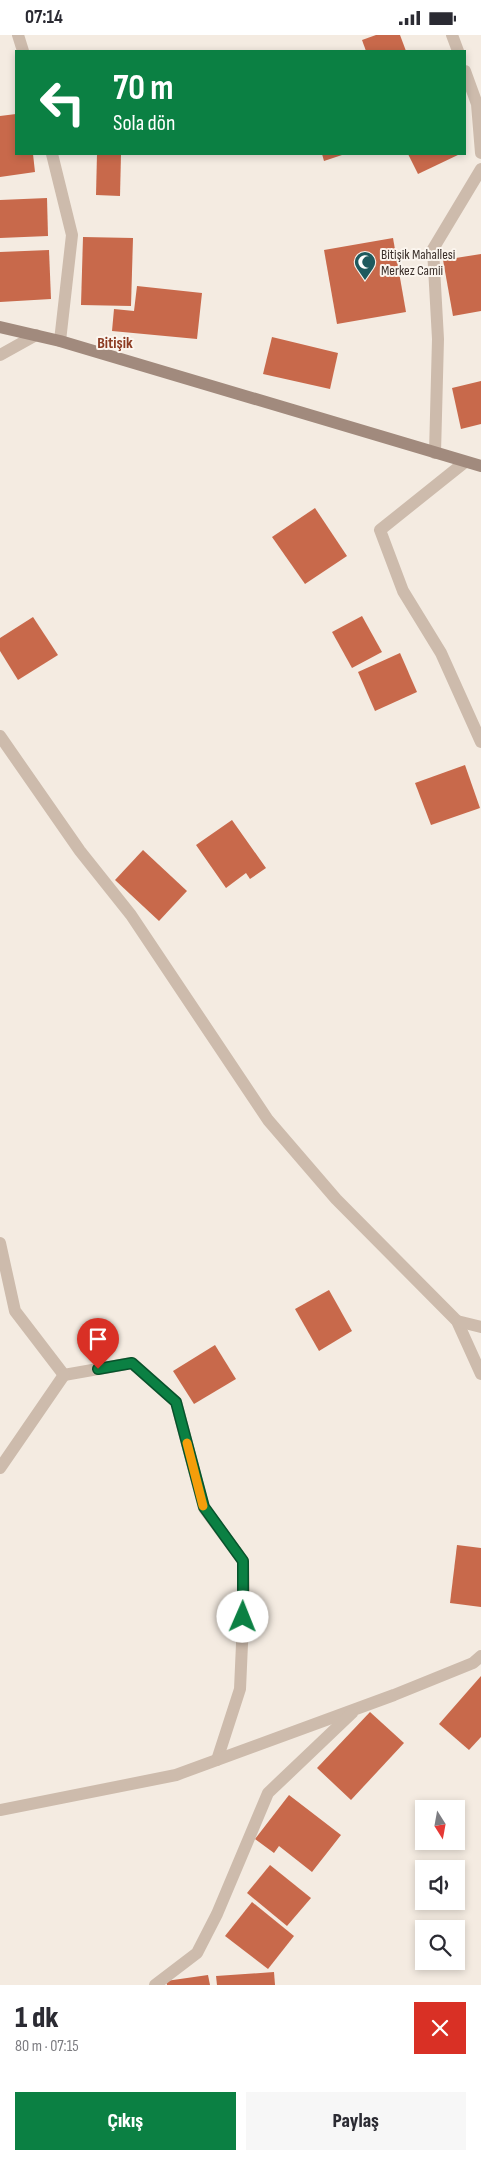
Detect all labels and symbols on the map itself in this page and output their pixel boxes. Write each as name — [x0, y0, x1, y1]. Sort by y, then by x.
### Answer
place label: Bitişik Mahallesi Merkez Camii — [381, 246, 455, 279]
mosque icon: Bitişik Mahallesi Merkez Camii — [353, 250, 377, 281]
district label: Bitişik — [97, 334, 133, 353]
pin — [77, 1318, 119, 1369]
position arrow — [216, 1590, 268, 1642]
north arrow — [415, 1800, 465, 1850]

